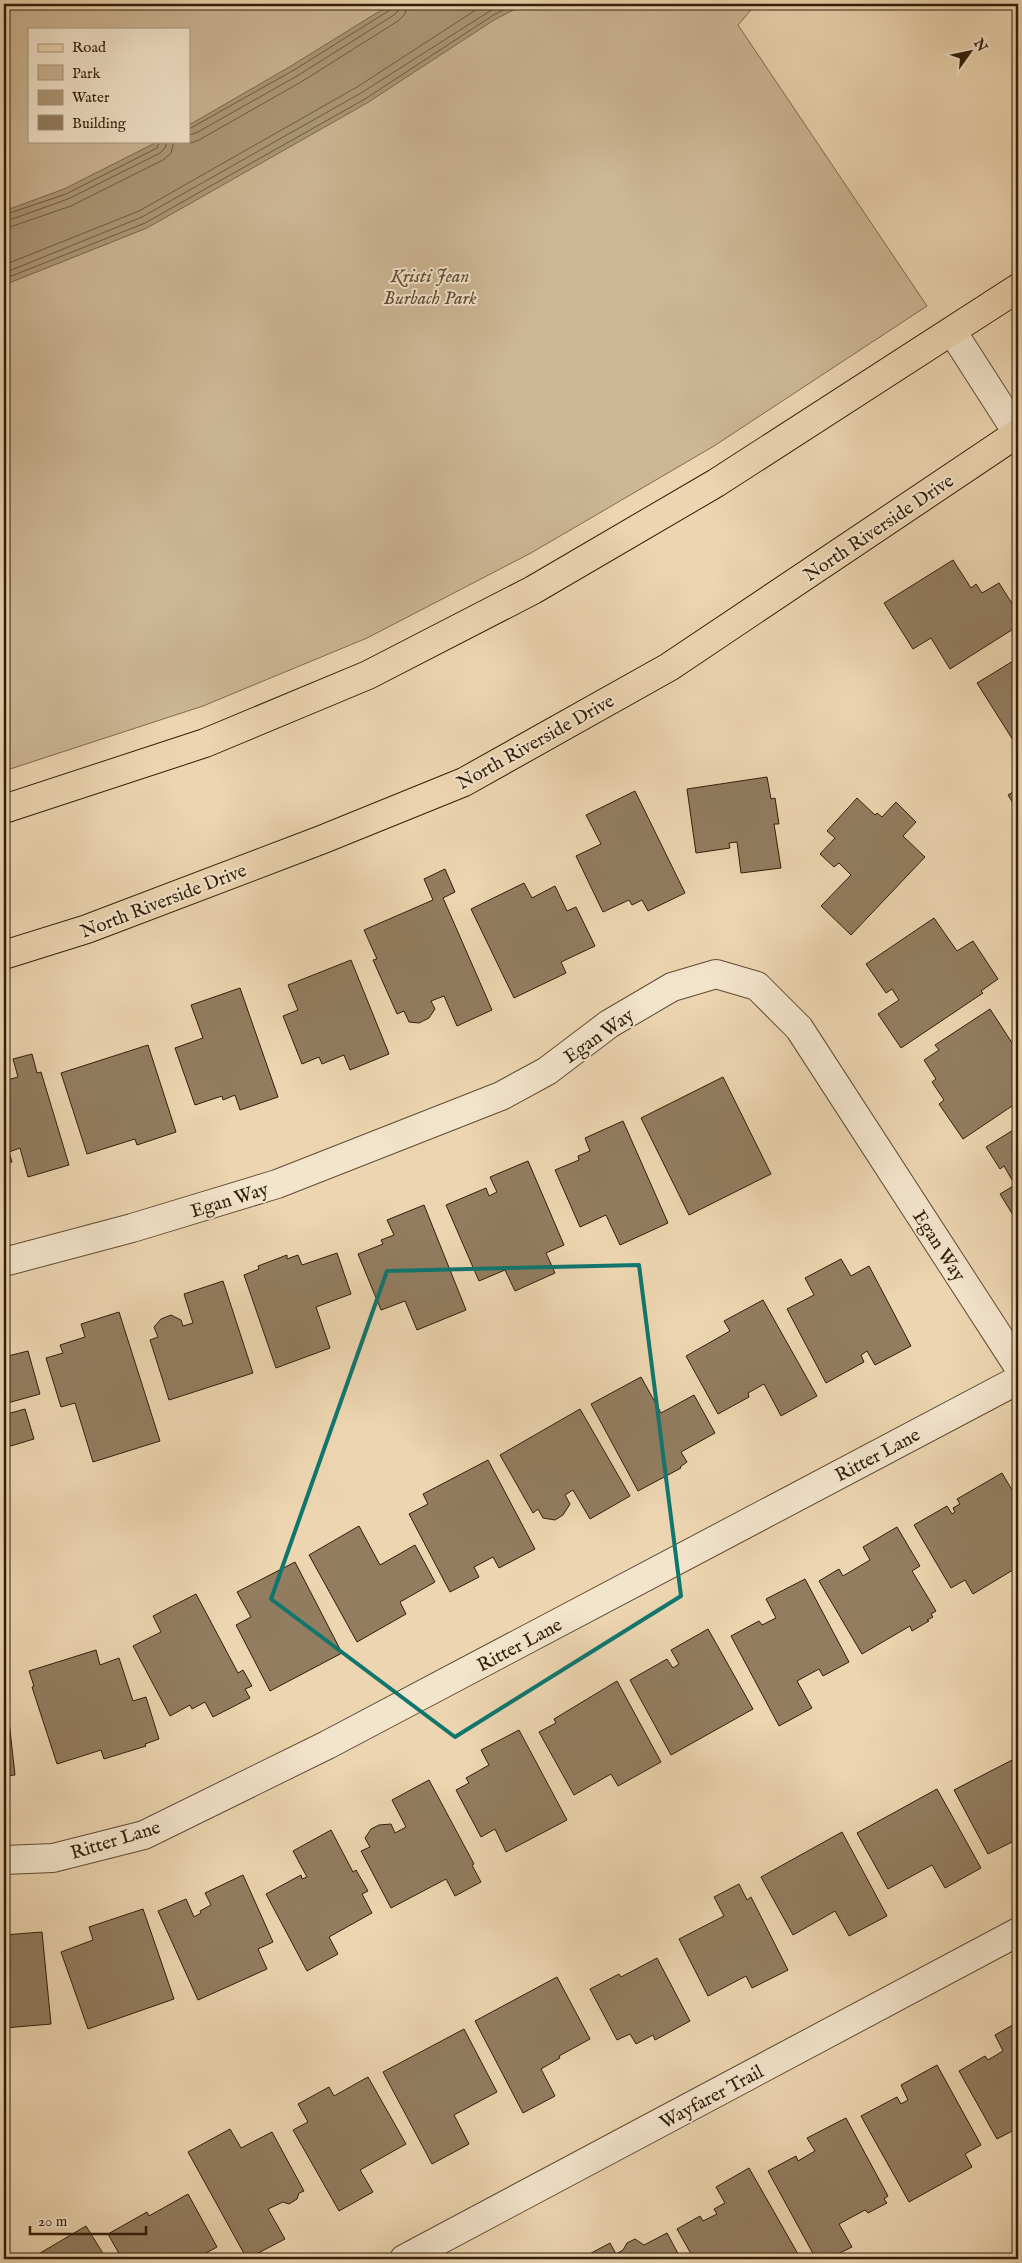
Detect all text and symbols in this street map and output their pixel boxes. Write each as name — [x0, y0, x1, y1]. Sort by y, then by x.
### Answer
legend — [28, 28, 190, 142]
north arrow — [944, 28, 994, 78]
text: N — [969, 35, 991, 55]
text: Road — [72, 38, 107, 57]
text: Park — [72, 64, 102, 83]
text: Water — [72, 88, 110, 107]
text: Building — [72, 114, 127, 133]
park label: Kristi Jean Burbach Park — [383, 265, 477, 311]
street label: North Riverside Drive — [799, 469, 959, 588]
street label: North Riverside Drive — [453, 689, 619, 796]
street label: North Riverside Drive — [77, 859, 250, 945]
street label: Egan Way — [559, 1003, 639, 1069]
street label: Egan Way — [188, 1178, 272, 1224]
street label: Egan Way — [906, 1206, 971, 1287]
street label: Ritter Lane — [831, 1423, 925, 1488]
street label: Ritter Lane — [473, 1613, 567, 1678]
street label: Ritter Lane — [68, 1816, 164, 1866]
street label: Wayfarer Trail — [656, 2060, 769, 2135]
scale bar — [30, 2203, 146, 2235]
text: 20 m — [38, 2212, 68, 2231]

